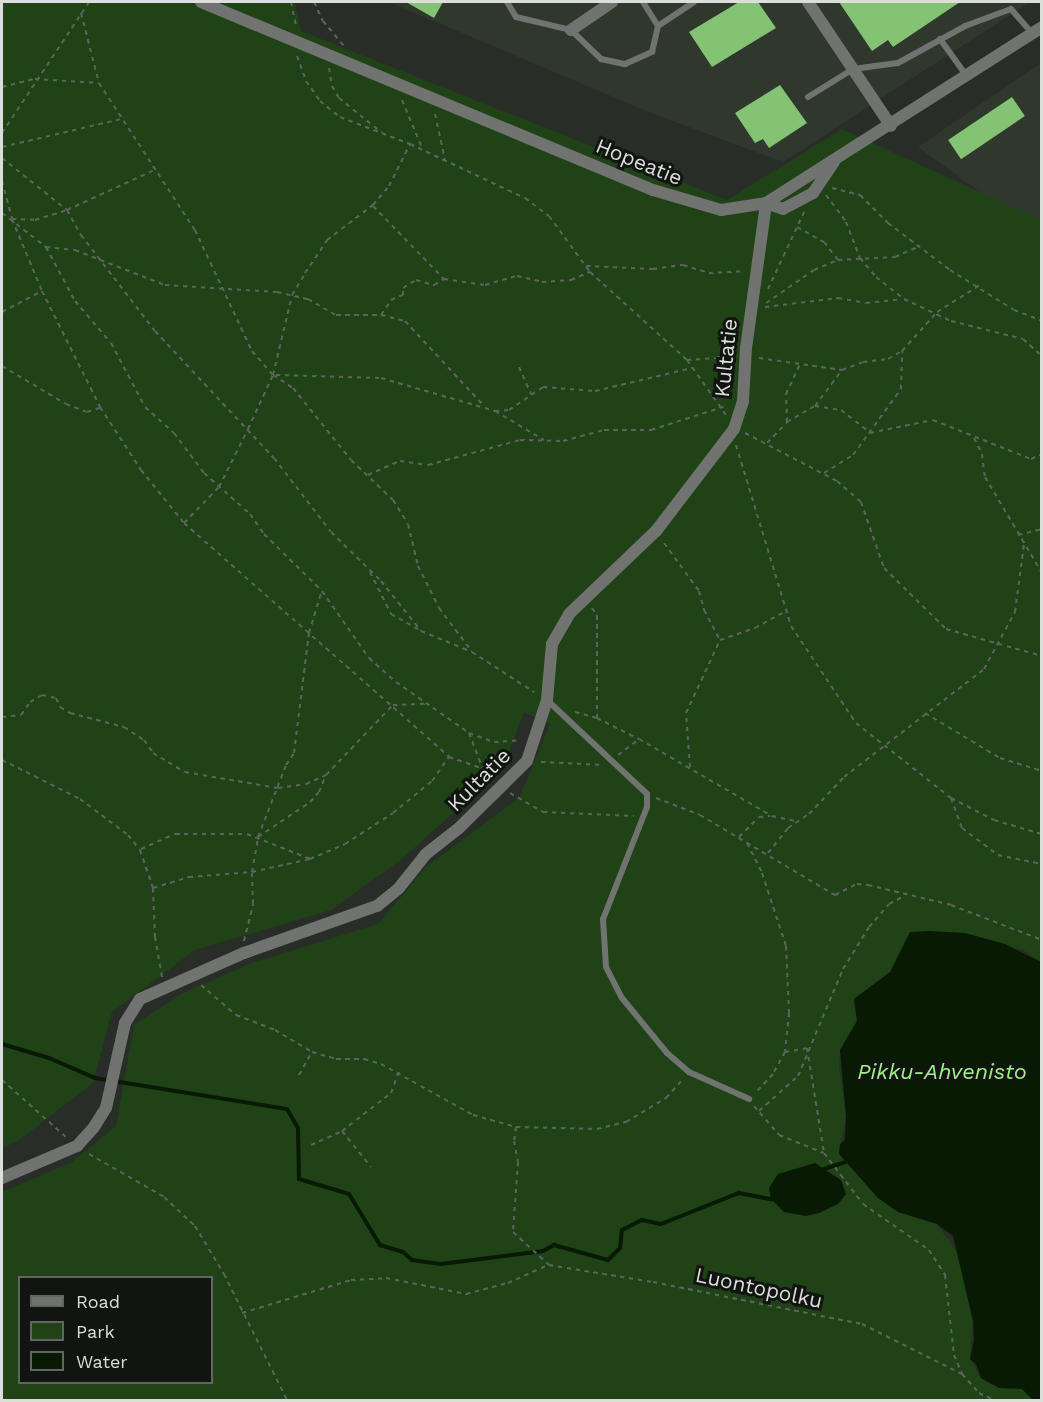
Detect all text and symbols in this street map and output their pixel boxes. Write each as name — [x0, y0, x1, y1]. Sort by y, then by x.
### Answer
street label: Hopeatie — [592, 133, 686, 191]
street label: Kultatie — [709, 317, 743, 399]
street label: Kultatie — [442, 743, 516, 817]
water label: Pikku-Ahvenisto — [857, 1059, 1027, 1085]
street label: Luontopolku — [693, 1262, 825, 1314]
legend — [18, 1276, 213, 1384]
text: Road — [76, 1291, 120, 1312]
text: Park — [76, 1321, 115, 1342]
text: Water — [76, 1351, 128, 1372]

